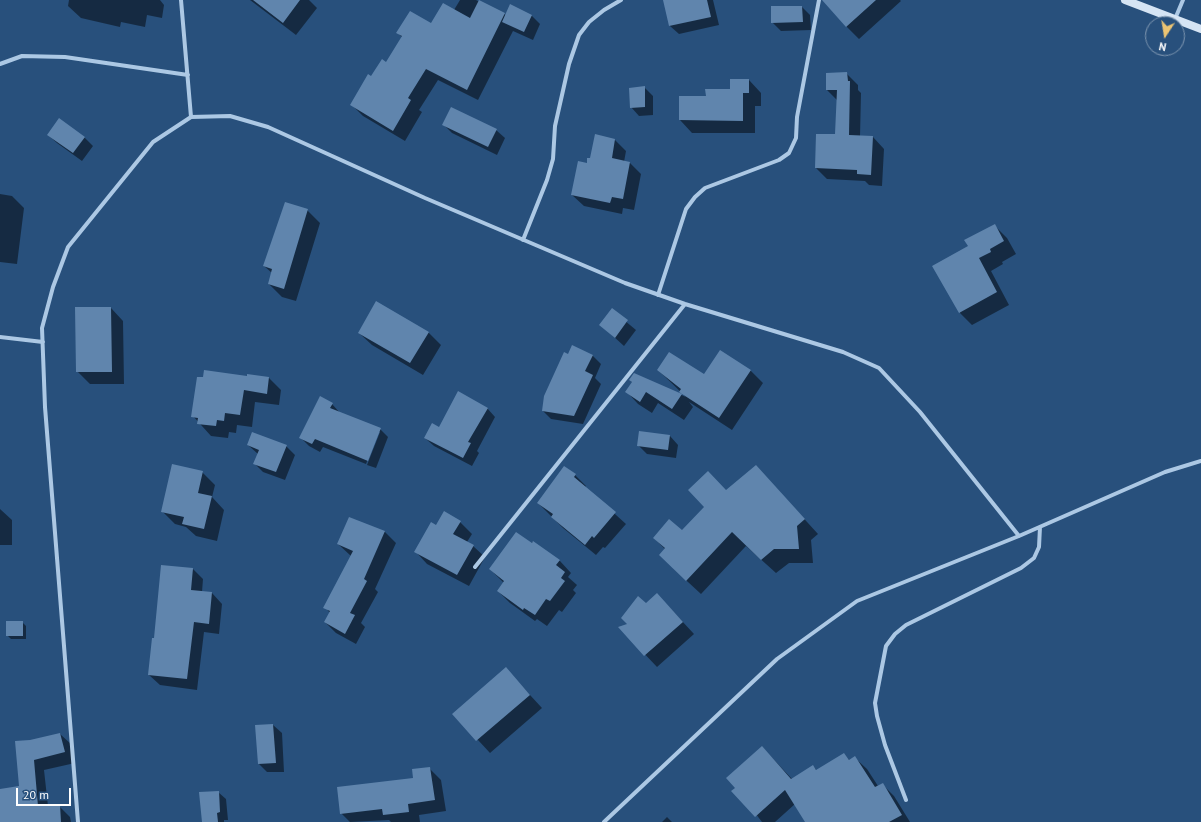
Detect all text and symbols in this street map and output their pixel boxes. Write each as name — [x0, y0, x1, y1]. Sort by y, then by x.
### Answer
north arrow — [1145, 16, 1185, 56]
text: N — [1158, 39, 1168, 54]
scale bar — [18, 780, 73, 806]
text: 20 m — [23, 787, 49, 802]

